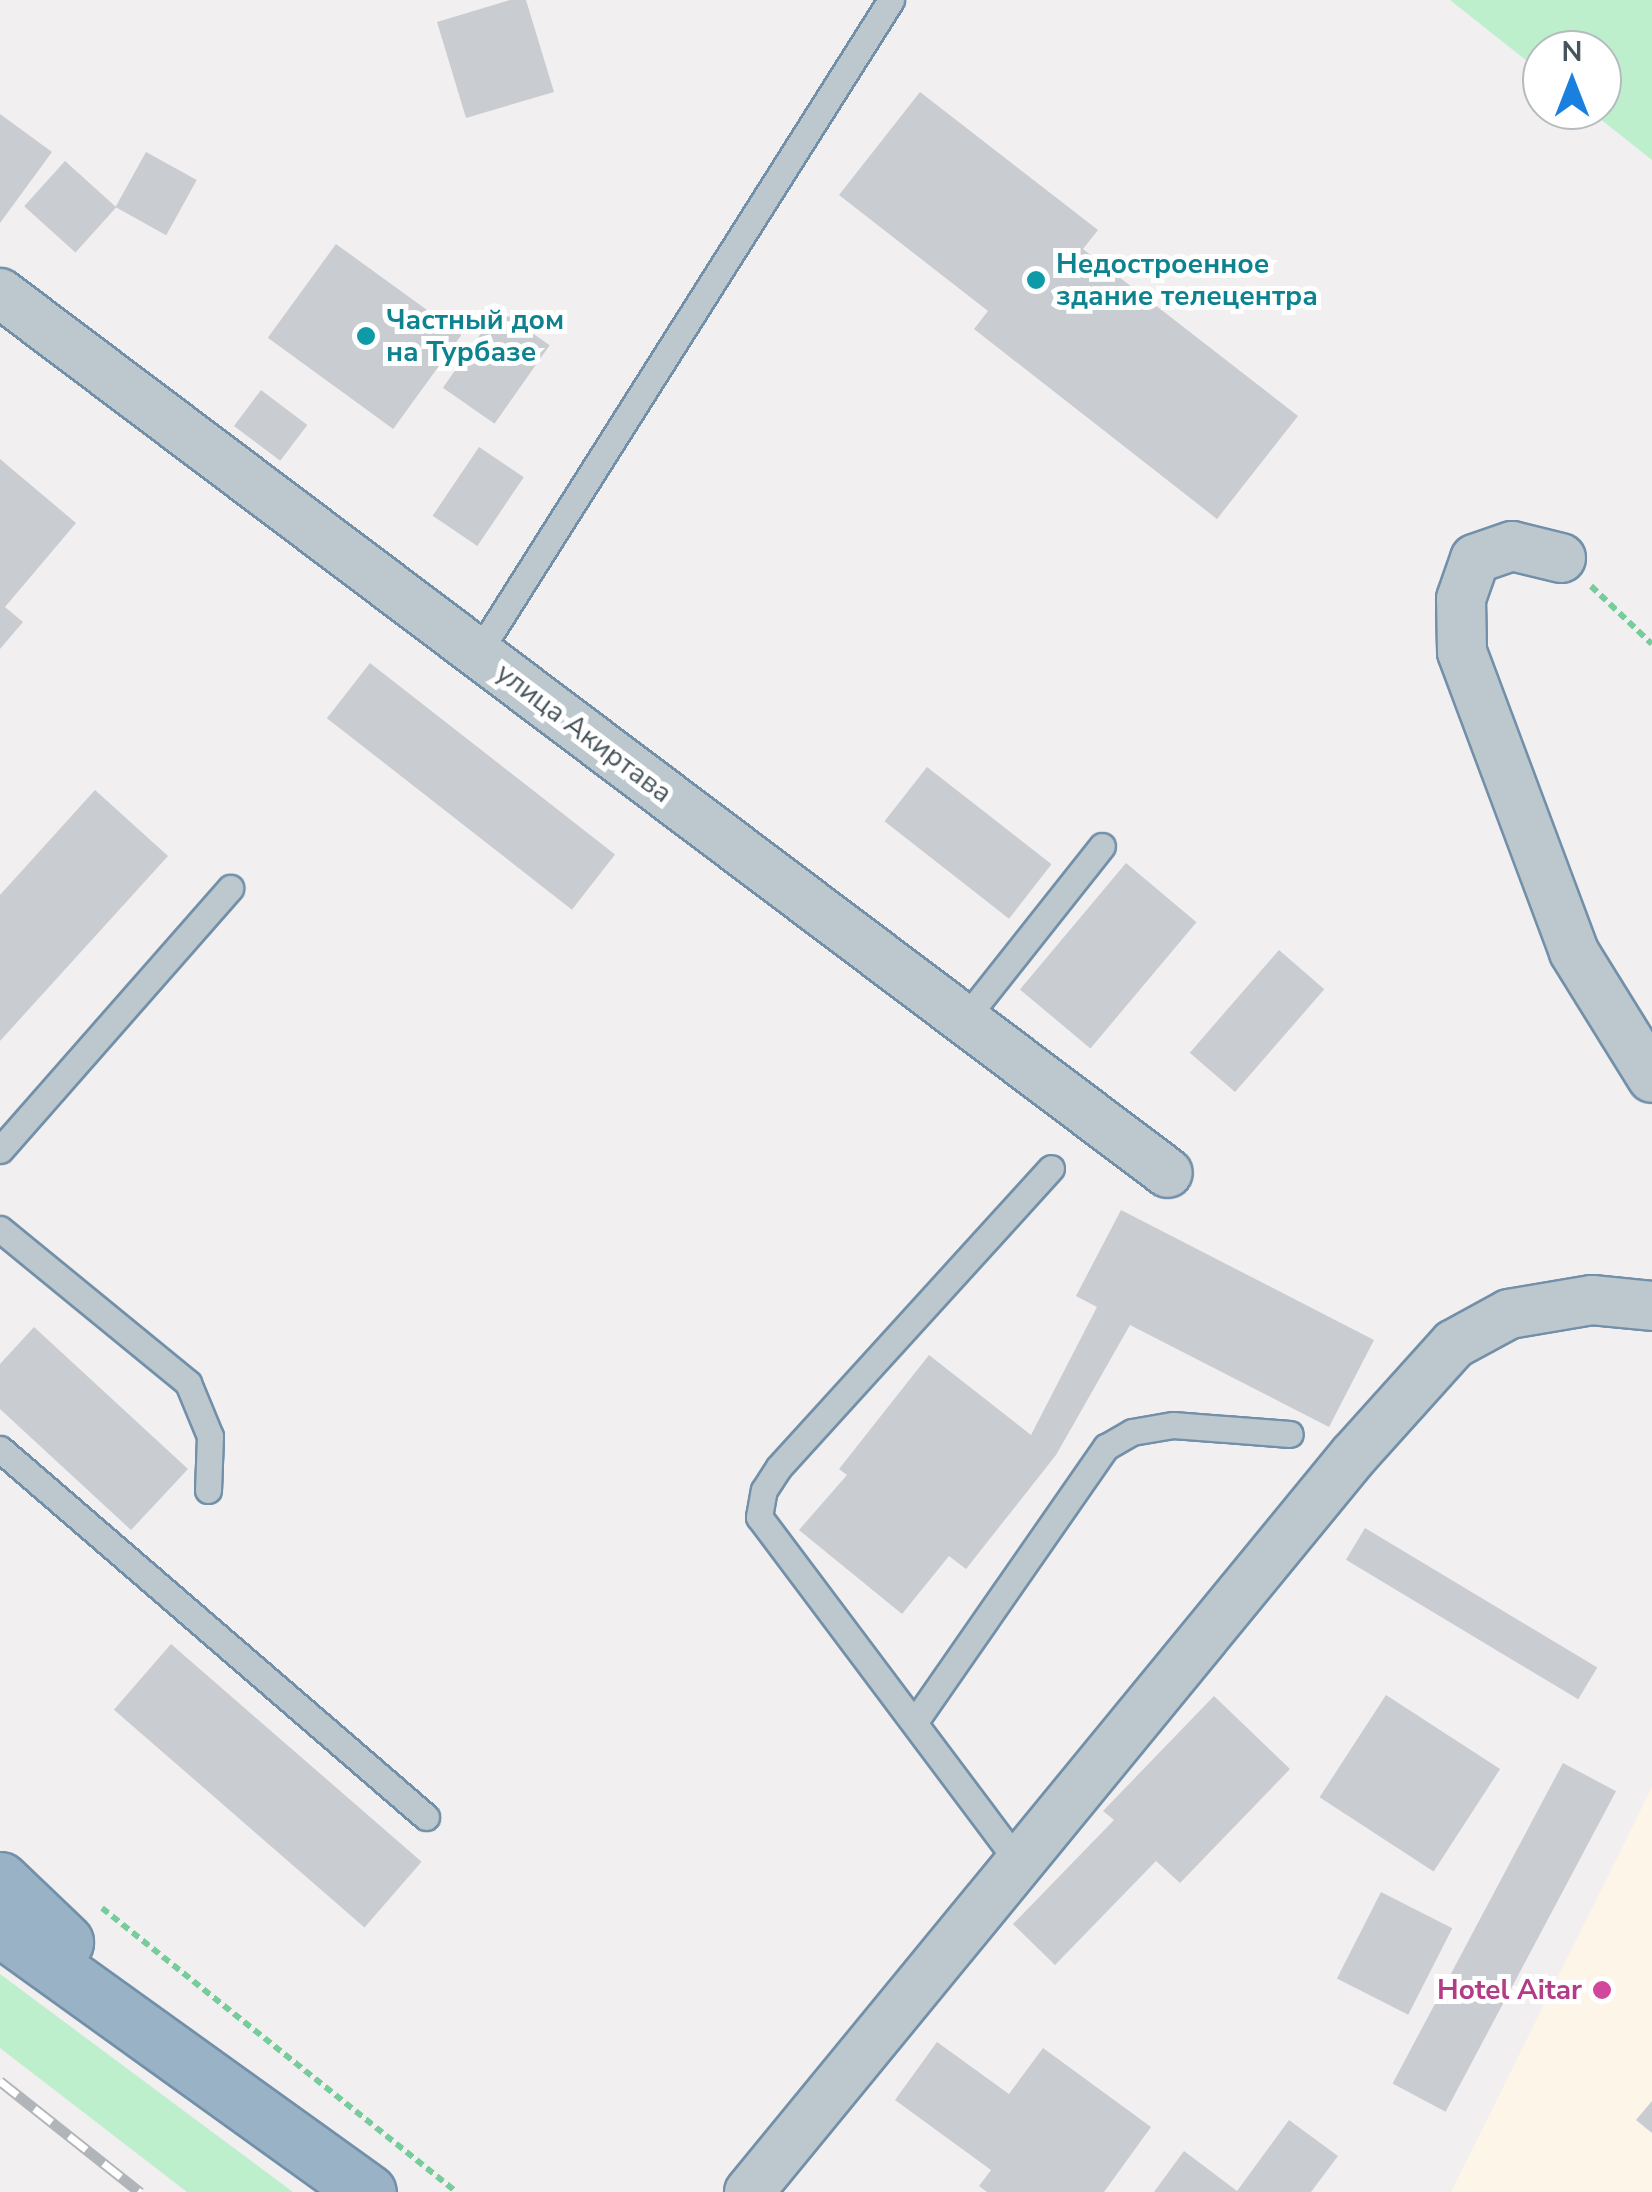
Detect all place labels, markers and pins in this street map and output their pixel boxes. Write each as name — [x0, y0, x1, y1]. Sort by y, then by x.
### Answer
place label: Недостроенное здание телецентра — [1056, 247, 1318, 313]
marker: Недостроенное здание телецентра — [1025, 269, 1047, 291]
place label: Частный дом на Турбазе — [386, 303, 564, 369]
marker: Частный дом на Турбазе — [355, 325, 377, 347]
place label: Hotel Aitar — [1437, 1973, 1582, 2007]
marker: Hotel Aitar — [1591, 1979, 1613, 2001]

